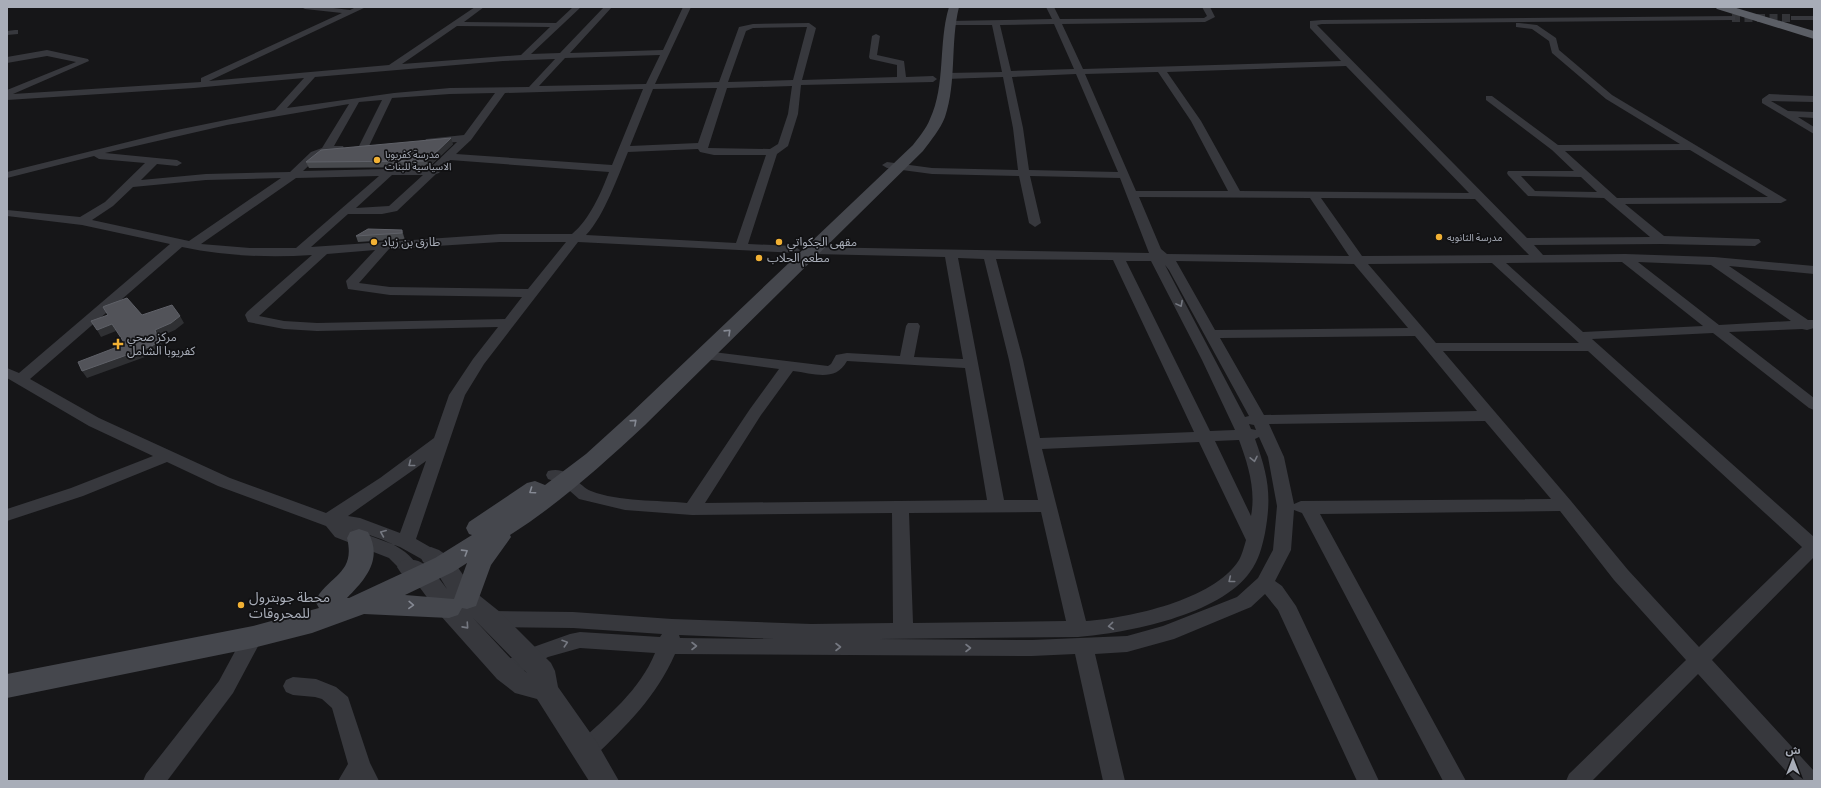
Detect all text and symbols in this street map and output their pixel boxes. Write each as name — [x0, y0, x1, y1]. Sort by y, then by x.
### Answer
place label: مدرسة كفريوبا الاسياسية للبنات — [385, 148, 451, 172]
marker: مدرسة كفريوبا الاسياسية للبنات — [372, 155, 382, 165]
place label: مدرسة الثانويه — [1447, 231, 1502, 244]
marker: مدرسة الثانويه — [1434, 232, 1444, 242]
place label: طارق بن زياد — [382, 234, 440, 249]
place label: مقهى الجكواتي — [787, 234, 857, 252]
marker: طارق بن زياد — [369, 237, 379, 247]
marker: مقهى الجكواتي — [774, 237, 784, 247]
place label: مطعم الحلاب — [767, 250, 830, 267]
marker: مطعم الحلاب — [754, 253, 764, 263]
one-way arrow — [1176, 300, 1183, 307]
place label: مركز صحي كفريوبا الشامل — [127, 329, 196, 358]
one-way arrow — [723, 329, 731, 337]
marker: مركز صحي كفريوبا الشامل — [112, 338, 124, 350]
one-way arrow — [630, 420, 637, 427]
one-way arrow — [1249, 456, 1257, 462]
one-way arrow — [408, 459, 415, 466]
one-way arrow — [530, 486, 537, 493]
one-way arrow — [380, 530, 388, 538]
one-way arrow — [461, 549, 468, 557]
one-way arrow — [1228, 575, 1236, 582]
place label: محطة جوبترول للمحروقات — [249, 588, 330, 622]
marker: محطة جوبترول للمحروقات — [236, 600, 246, 610]
one-way arrow — [408, 600, 414, 609]
one-way arrow — [1108, 621, 1114, 630]
one-way arrow — [461, 622, 468, 629]
one-way arrow — [561, 639, 568, 648]
one-way arrow — [691, 642, 697, 650]
one-way arrow — [835, 643, 841, 651]
one-way arrow — [965, 644, 971, 652]
north arrow — [1773, 740, 1813, 780]
text: ش — [1785, 743, 1801, 757]

